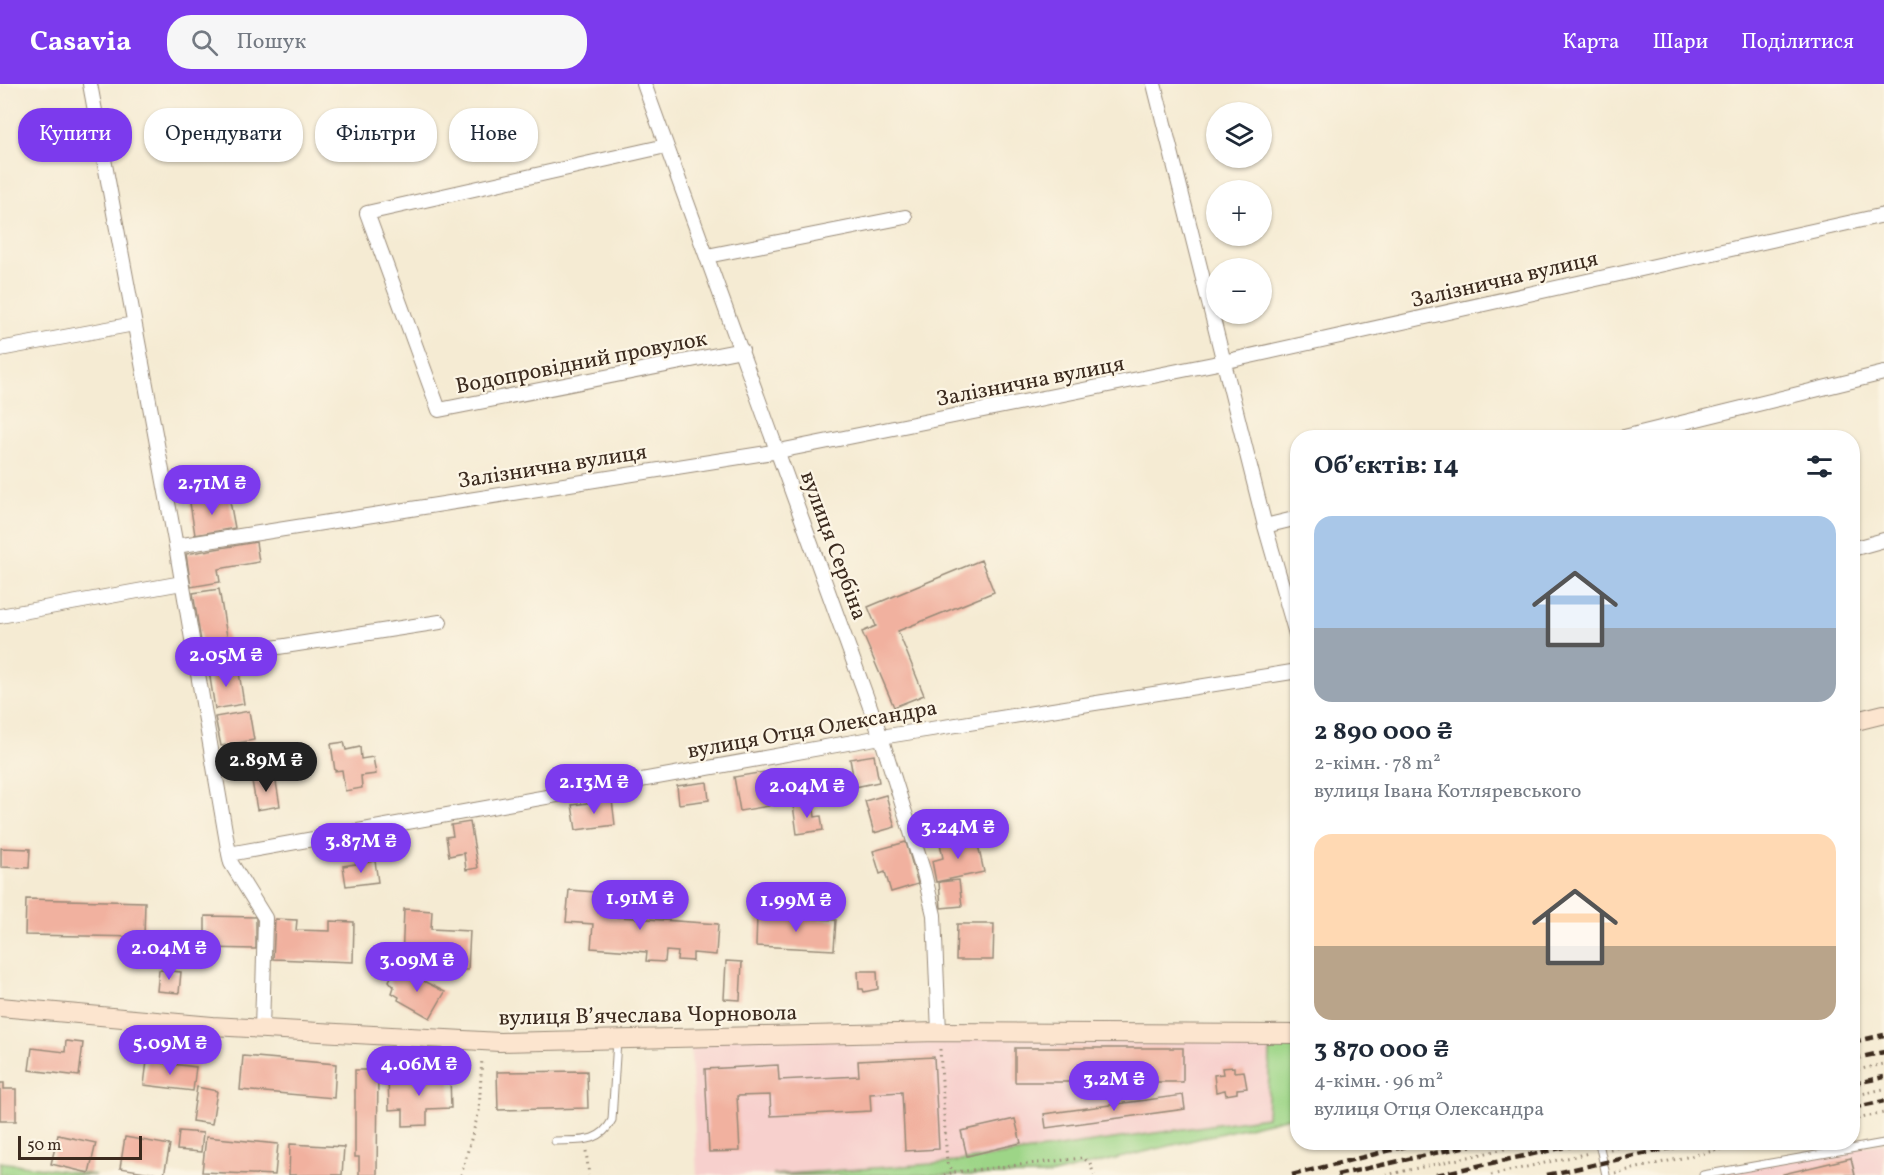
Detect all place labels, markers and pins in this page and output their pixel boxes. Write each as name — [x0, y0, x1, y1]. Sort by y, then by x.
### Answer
pin: 2.71M ₴ — [157, 465, 267, 516]
pin: 2.05M ₴ — [171, 637, 281, 688]
pin: 2.89M ₴ — [211, 742, 321, 793]
pin: 2.13M ₴ — [539, 764, 649, 815]
pin: 2.04M ₴ — [752, 768, 862, 819]
pin: 3.24M ₴ — [903, 809, 1013, 860]
pin: 3.87M ₴ — [306, 823, 416, 874]
pin: 1.91M ₴ — [585, 880, 695, 931]
pin: 1.99M ₴ — [741, 882, 851, 933]
pin: 2.04M ₴ — [114, 930, 224, 981]
pin: 3.09M ₴ — [362, 942, 472, 993]
pin: 5.09M ₴ — [115, 1025, 225, 1076]
pin: 4.06M ₴ — [364, 1046, 474, 1097]
pin: 3.2M ₴ — [1065, 1061, 1163, 1112]

